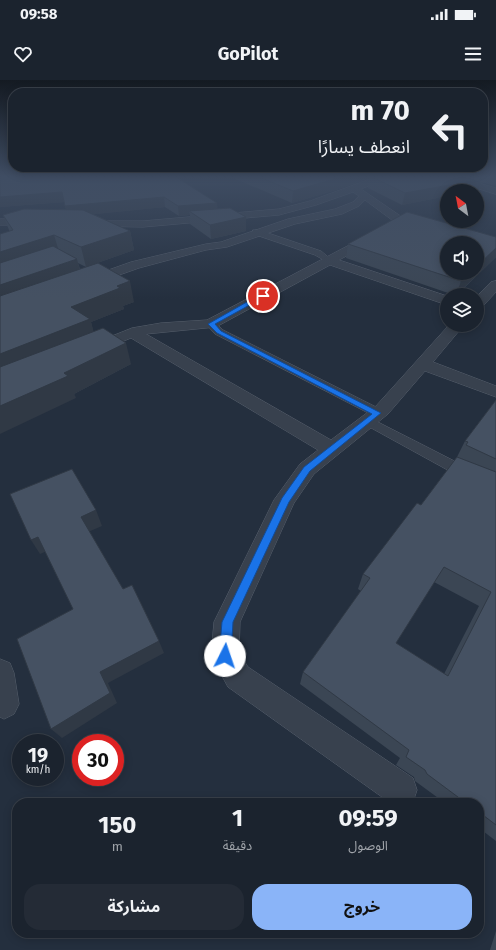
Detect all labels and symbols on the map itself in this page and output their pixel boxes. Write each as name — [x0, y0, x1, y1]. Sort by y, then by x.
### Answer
north arrow — [440, 184, 484, 228]
pin — [246, 279, 280, 313]
position arrow — [204, 635, 246, 677]
speed limit sign: 30 — [72, 734, 124, 786]

